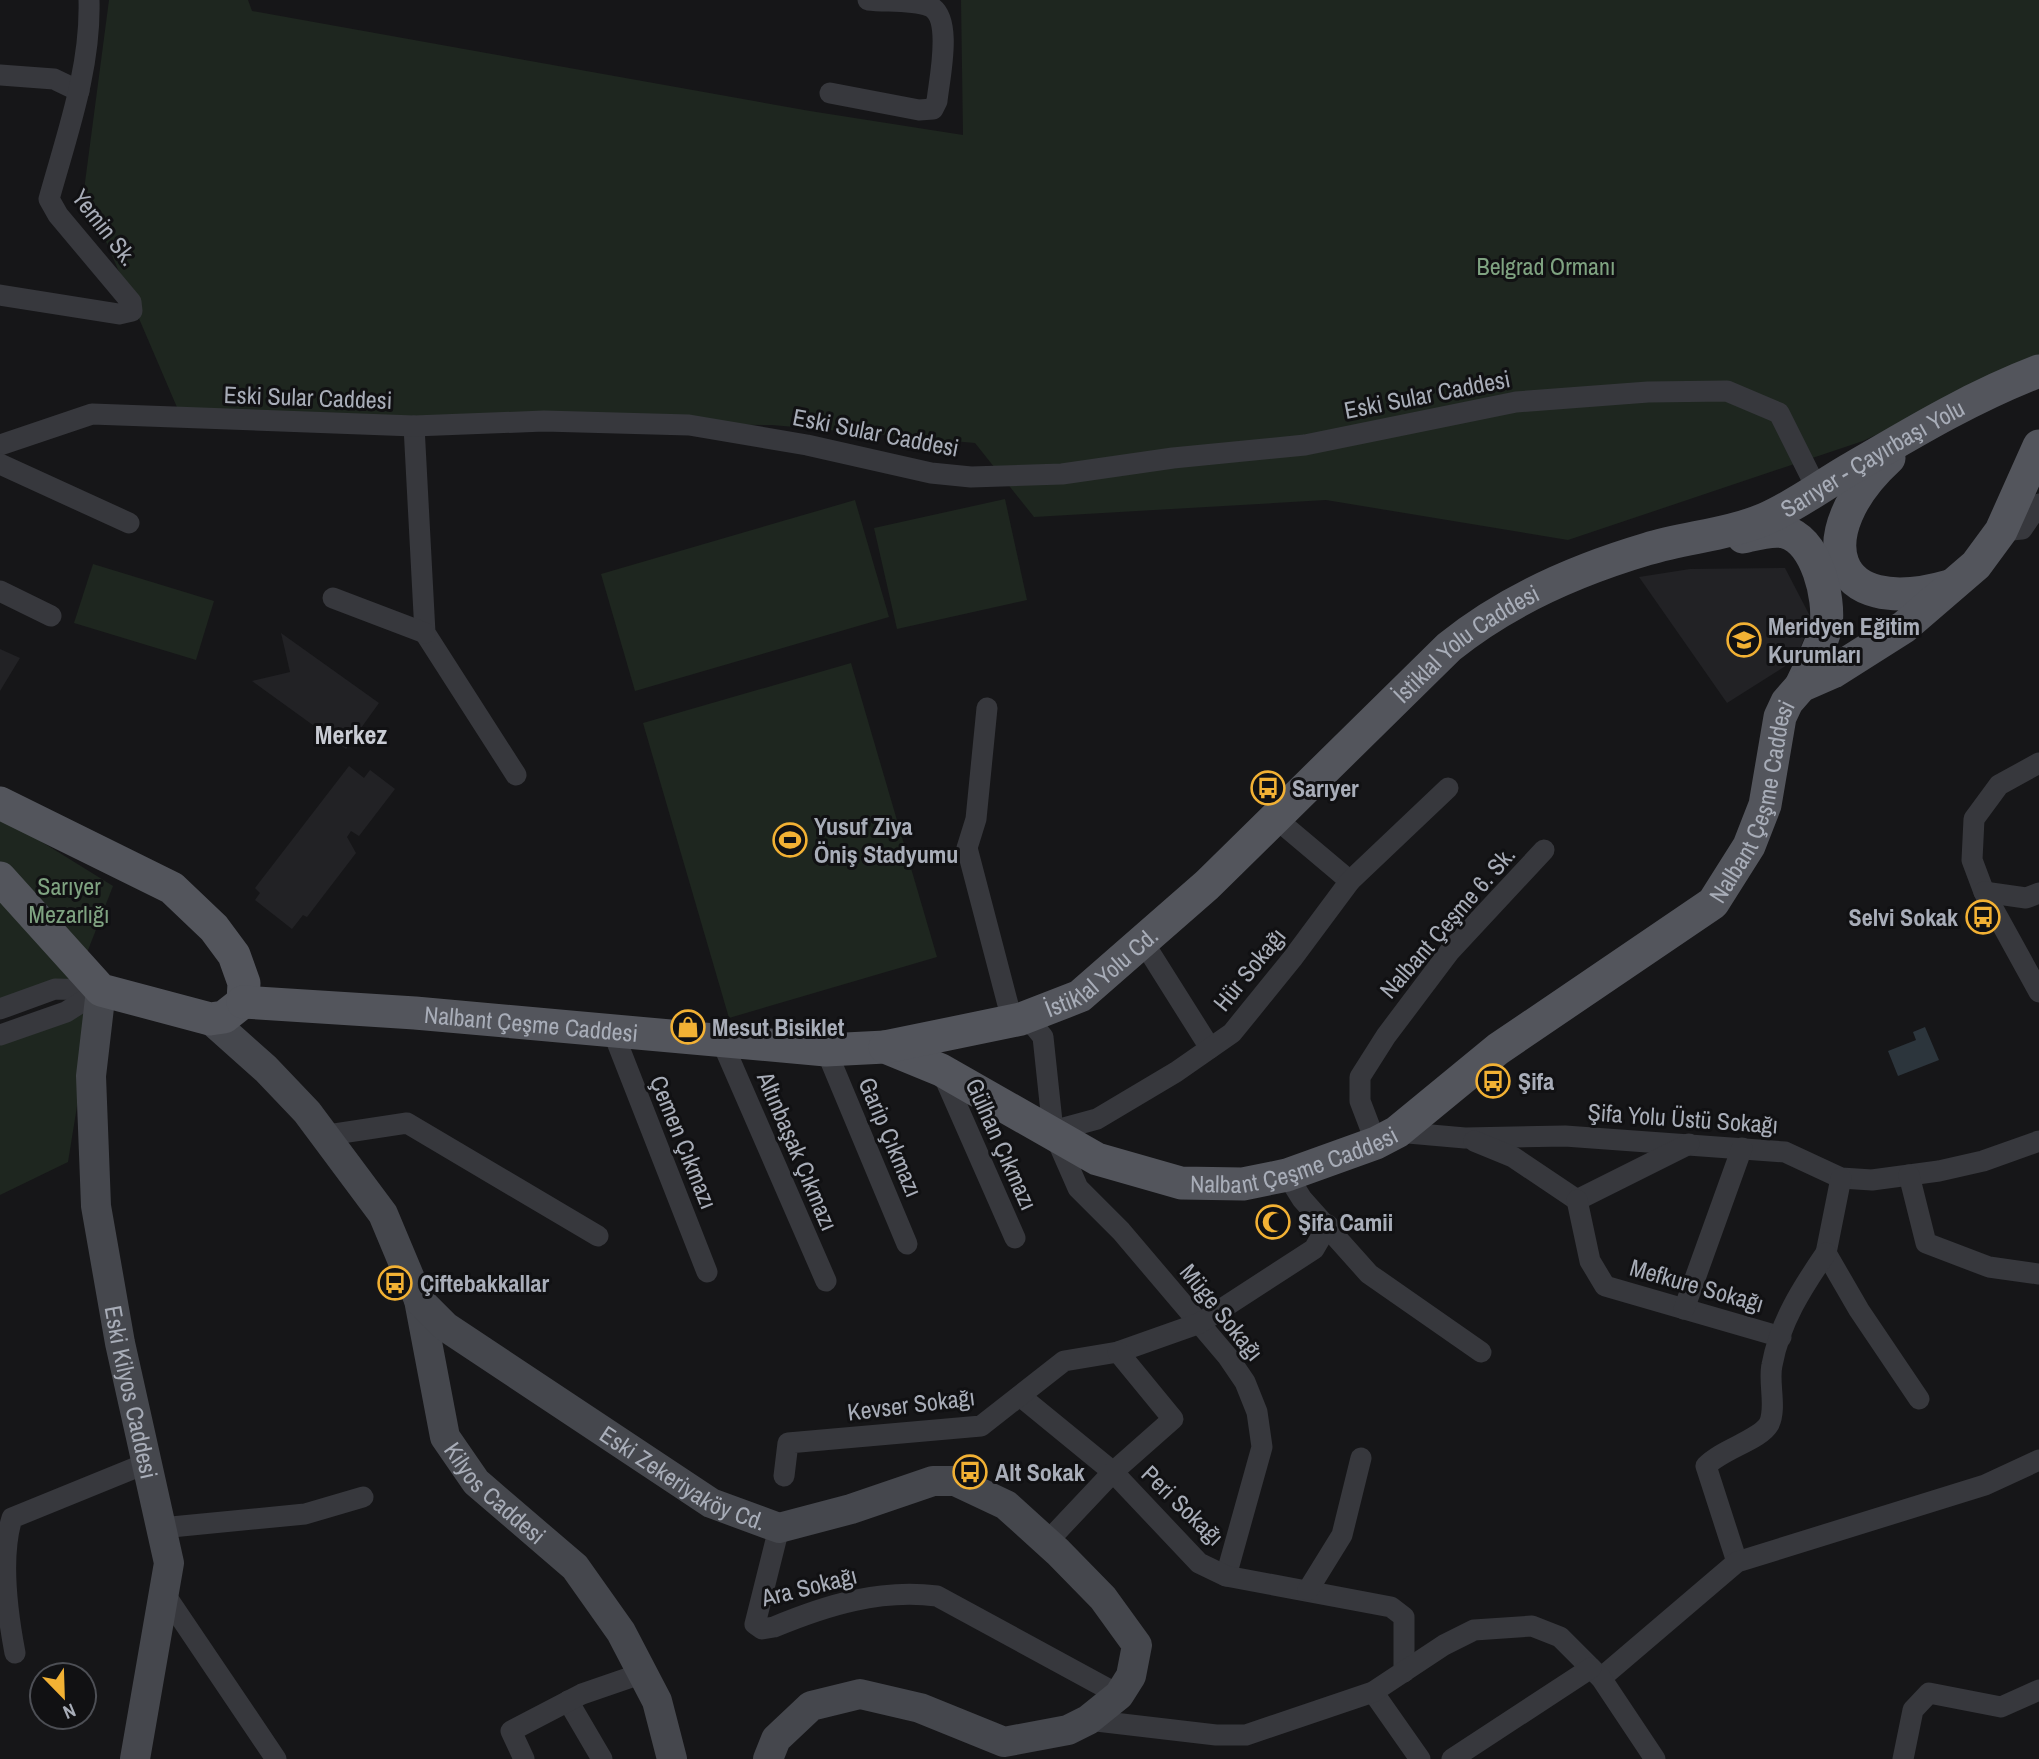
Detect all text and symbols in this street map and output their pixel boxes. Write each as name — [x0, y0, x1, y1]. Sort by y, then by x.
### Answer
street label: Yemin Sk. — [65, 182, 145, 272]
park label: Belgrad Ormanı — [1477, 250, 1615, 282]
street label: Eski Sular Caddesi — [1341, 362, 1513, 426]
street label: Eski Sular Caddesi — [223, 378, 393, 416]
street label: Sarıyer - Çayırbaşı Yolu — [1775, 391, 1970, 525]
street label: Eski Sular Caddesi — [790, 400, 962, 464]
street label: İstiklal Yolu Caddesi — [1386, 577, 1544, 710]
place label: Meridyen Eğitim Kurumları — [1768, 610, 1920, 670]
school or university icon: Meridyen Eğitim Kurumları — [1725, 621, 1763, 659]
street label: Nalbant Çeşme Caddesi — [1701, 695, 1802, 909]
district label: Merkez — [315, 717, 387, 752]
bus stop icon: Sarıyer — [1249, 769, 1287, 807]
place label: Sarıyer — [1292, 772, 1359, 804]
place label: Yusuf Ziya Öniş Stadyumu — [814, 810, 958, 870]
sports icon: Yusuf Ziya Öniş Stadyumu — [771, 821, 809, 859]
street label: Nalbant Çeşme 6. Sk. — [1372, 839, 1522, 1005]
park label: Sarıyer Mezarlığı — [29, 870, 109, 930]
bus stop icon: Selvi Sokak — [1964, 898, 2002, 936]
place label: Selvi Sokak — [1849, 901, 1958, 933]
street label: İstiklal Yolu Cd. — [1040, 919, 1165, 1024]
street label: Hür Sokağı — [1206, 921, 1292, 1017]
street label: Nalbant Çeşme Caddesi — [423, 998, 639, 1049]
shop icon: Mesut Bisiklet — [669, 1008, 707, 1046]
place label: Mesut Bisiklet — [712, 1011, 845, 1043]
bus stop icon: Şifa — [1474, 1062, 1512, 1100]
place label: Şifa — [1518, 1065, 1554, 1097]
street label: Altınbaşak Çıkmazı — [750, 1066, 846, 1235]
street label: Çemen Çıkmazı — [643, 1071, 725, 1213]
street label: Garip Çıkmazı — [851, 1072, 931, 1202]
street label: Gülhan Çıkmazı — [959, 1073, 1045, 1215]
street label: Şifa Yolu Üstü Sokağı — [1587, 1095, 1779, 1141]
street label: Nalbant Çeşme Caddesi — [1190, 1119, 1403, 1200]
mosque icon: Şifa Camii — [1254, 1203, 1292, 1241]
place label: Şifa Camii — [1298, 1206, 1393, 1238]
street label: Mefkure Sokağı — [1626, 1251, 1768, 1319]
street label: Müge Sokağı — [1173, 1257, 1271, 1367]
bus stop icon: Çiftebakkallar — [376, 1264, 414, 1302]
place label: Çiftebakkallar — [420, 1267, 549, 1299]
street label: Eski Kilyos Caddesi — [98, 1303, 166, 1482]
street label: Kevser Sokağı — [846, 1380, 976, 1428]
street label: Eski Zekeriyaköy Cd. — [594, 1418, 770, 1538]
street label: Kilyos Caddesi — [437, 1436, 553, 1551]
bus stop icon: Alt Sokak — [951, 1453, 989, 1491]
place label: Alt Sokak — [995, 1456, 1085, 1488]
street label: Peri Sokağı — [1135, 1458, 1231, 1552]
street label: Ara Sokağı — [757, 1559, 860, 1614]
north arrow — [28, 1661, 98, 1731]
text: N — [59, 1697, 80, 1726]

